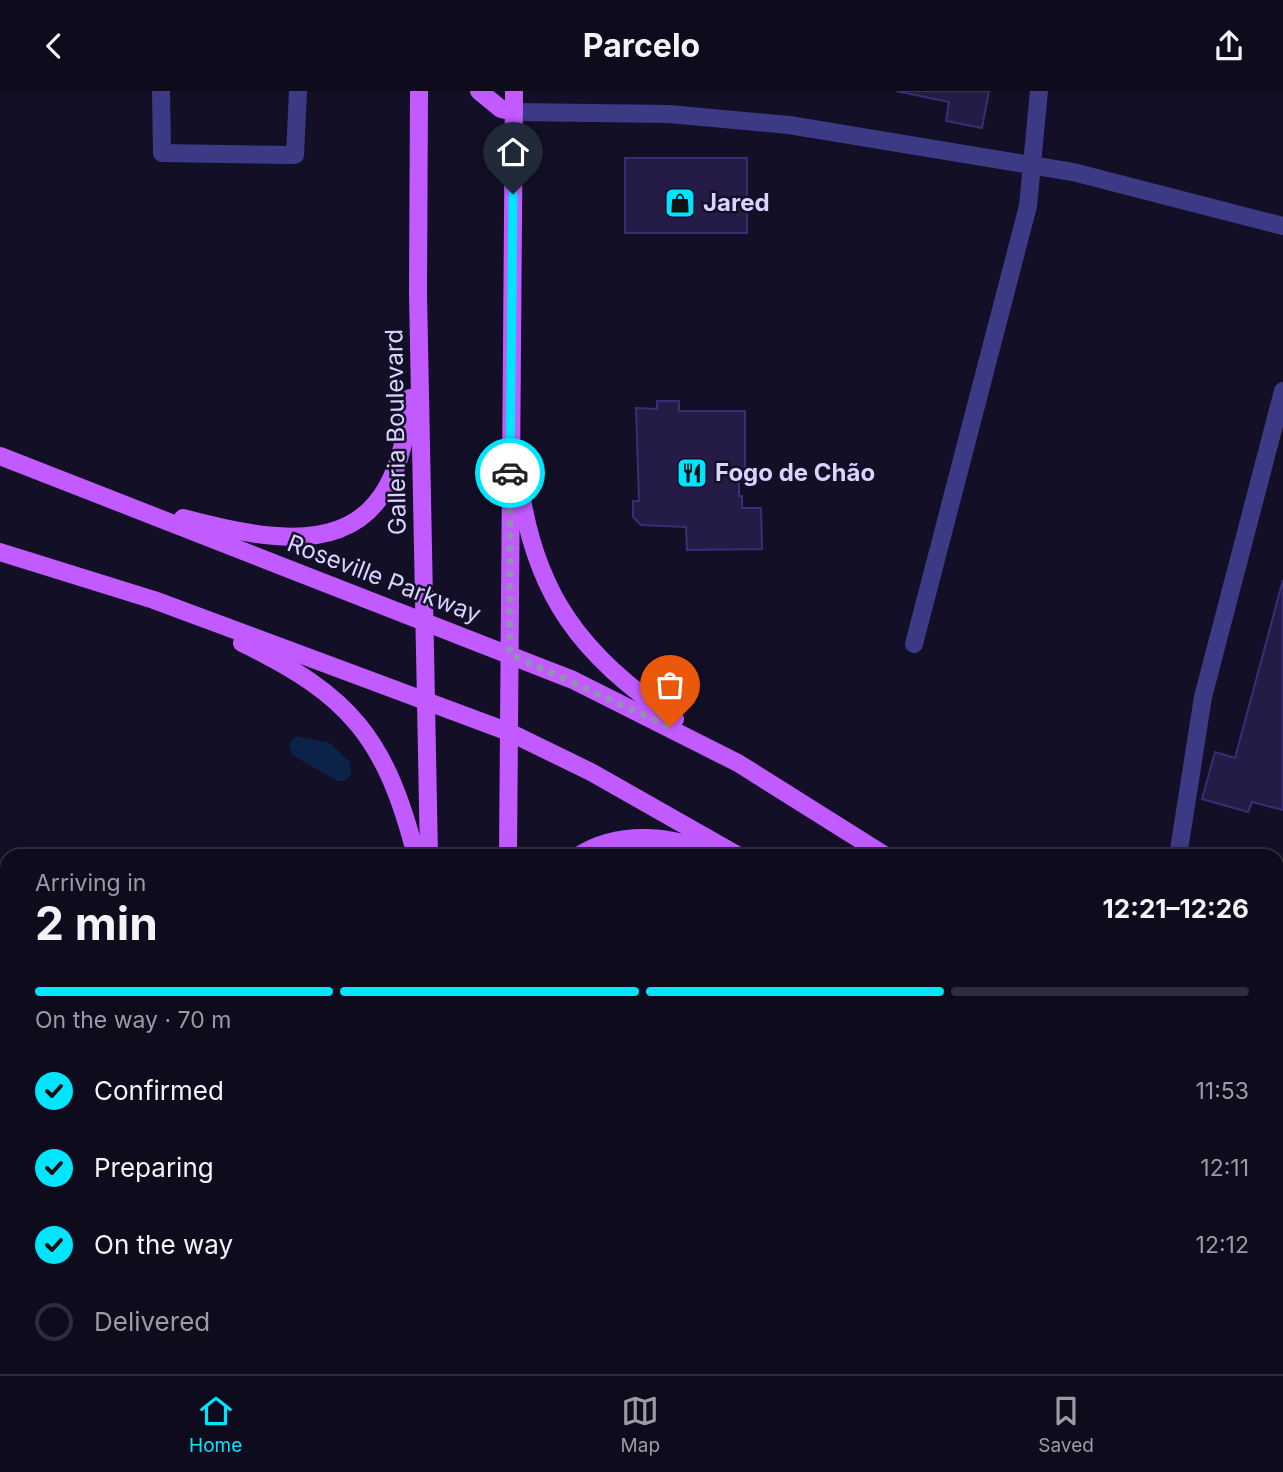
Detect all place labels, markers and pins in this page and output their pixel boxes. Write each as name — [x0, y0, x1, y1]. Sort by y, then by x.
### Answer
pin — [483, 122, 543, 194]
shop icon: Jared — [663, 186, 697, 220]
place label: Jared — [703, 188, 770, 217]
restaurant icon: Fogo de Chão — [675, 456, 709, 490]
place label: Fogo de Chão — [715, 458, 875, 487]
pin — [640, 655, 700, 727]

